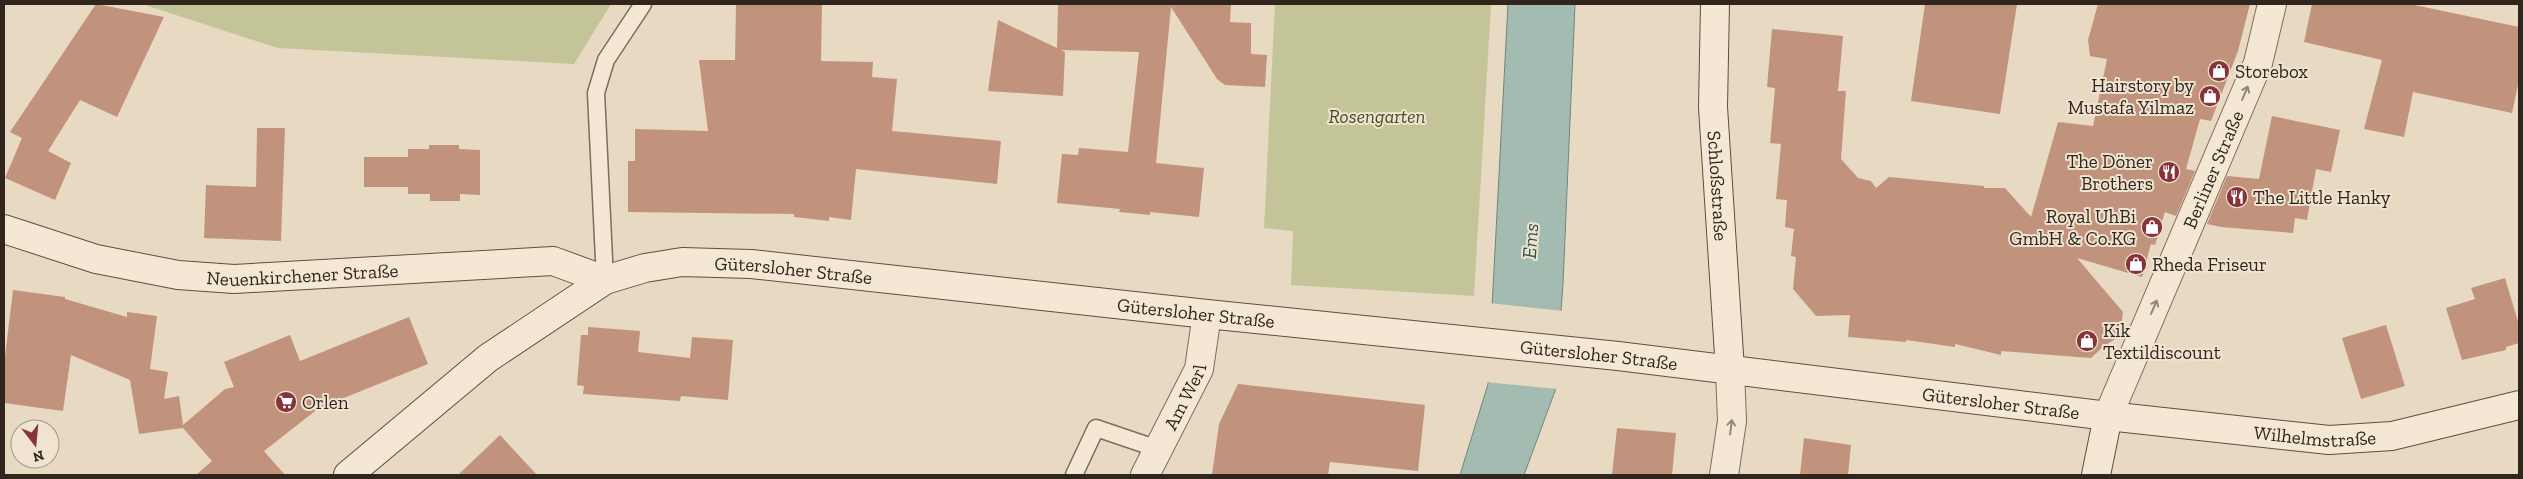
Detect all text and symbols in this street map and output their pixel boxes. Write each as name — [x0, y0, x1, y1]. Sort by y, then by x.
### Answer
shop icon: Storebox — [2207, 59, 2231, 83]
place label: Storebox — [2235, 60, 2308, 83]
place label: Hairstory by Mustafa Yilmaz — [2068, 74, 2194, 119]
shop icon: Hairstory by Mustafa Yilmaz — [2198, 84, 2222, 108]
one-way arrow — [2241, 86, 2251, 101]
park label: Rosengarten — [1328, 105, 1426, 128]
street label: Berliner Straße — [2178, 107, 2248, 232]
street label: Schloßstraße — [1703, 130, 1733, 242]
place label: The Döner Brothers — [2066, 150, 2153, 195]
restaurant icon: The Döner Brothers — [2157, 160, 2181, 184]
restaurant icon: The Little Hanky — [2225, 185, 2249, 209]
place label: The Little Hanky — [2253, 186, 2391, 209]
place label: Royal UhBi GmbH & Co.KG — [2009, 205, 2136, 250]
shop icon: Royal UhBi GmbH & Co.KG — [2140, 215, 2164, 239]
water label: Ems — [1517, 222, 1543, 260]
street label: Gütersloher Straße — [714, 251, 873, 289]
shop icon: Rheda Friseur — [2124, 252, 2148, 276]
place label: Rheda Friseur — [2152, 253, 2267, 276]
street label: Neuenkirchener Straße — [206, 258, 399, 291]
street label: Gütersloher Straße — [1116, 293, 1276, 332]
one-way arrow — [2150, 300, 2160, 315]
place label: Kik Textildiscount — [2103, 319, 2221, 364]
shop icon: Kik Textildiscount — [2075, 329, 2099, 353]
street label: Gütersloher Straße — [1519, 335, 1679, 375]
street label: Am Werl — [1159, 363, 1211, 434]
street label: Gütersloher Straße — [1921, 382, 2081, 424]
supermarket icon: Orlen — [274, 390, 298, 414]
place label: Orlen — [302, 391, 349, 414]
north arrow — [10, 419, 60, 469]
one-way arrow — [1726, 419, 1736, 435]
street label: Wilhelmstraße — [2253, 420, 2377, 452]
text: N — [31, 446, 46, 466]

